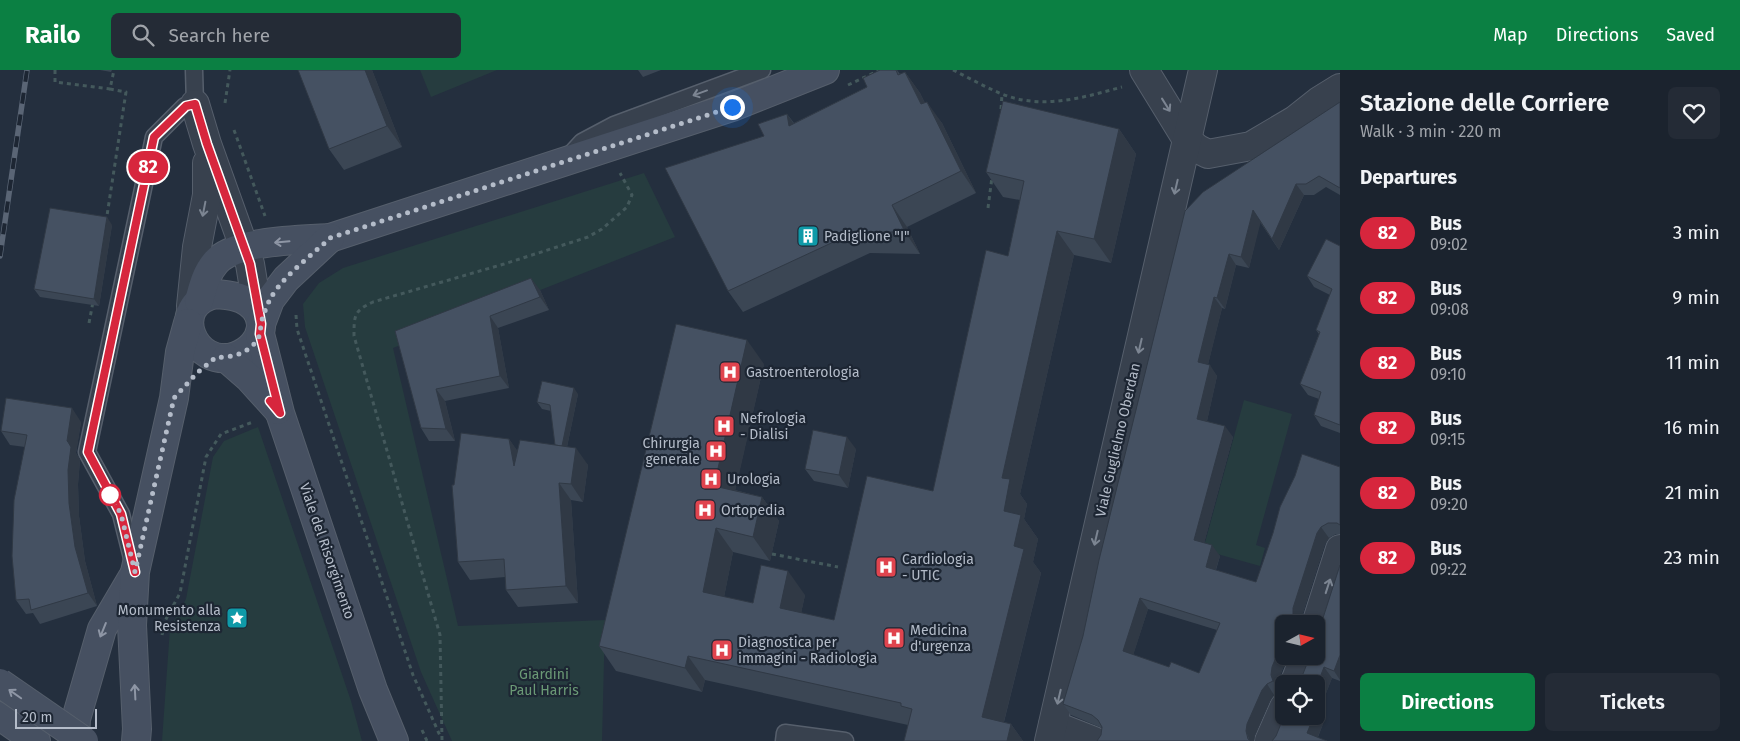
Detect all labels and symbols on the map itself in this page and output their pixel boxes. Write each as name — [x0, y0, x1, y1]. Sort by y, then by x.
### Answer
one-way arrow — [693, 89, 708, 98]
your location — [720, 95, 745, 120]
one-way arrow — [1161, 97, 1171, 111]
line badge: 82 — [126, 151, 170, 183]
one-way arrow — [1171, 179, 1180, 195]
one-way arrow — [199, 201, 209, 217]
building icon: Padiglione "I" — [796, 224, 820, 248]
place label: Padiglione "I" — [824, 228, 910, 245]
one-way arrow — [274, 237, 290, 246]
one-way arrow — [1135, 337, 1144, 353]
hospital icon: Gastroenterologia — [718, 360, 742, 384]
street label: Viale Guglielmo Oberdan — [1092, 361, 1144, 519]
place label: Gastroenterologia — [746, 364, 860, 381]
place label: Nefrologia - Dialisi — [740, 410, 806, 443]
hospital icon: Nefrologia - Dialisi — [712, 414, 736, 438]
place label: Chirurgia generale — [643, 435, 700, 468]
hospital icon: Chirurgia generale — [704, 439, 728, 463]
hospital icon: Urologia — [699, 467, 723, 491]
place label: Urologia — [727, 471, 780, 488]
street label: Viale del Risorgimento — [296, 481, 358, 621]
unlabelled marker — [99, 484, 121, 506]
hospital icon: Ortopedia — [693, 498, 717, 522]
place label: Ortopedia — [721, 502, 785, 519]
one-way arrow — [1091, 530, 1100, 546]
place label: Cardiologia - UTIC — [902, 551, 974, 584]
hospital icon: Cardiologia - UTIC — [874, 555, 898, 579]
one-way arrow — [1324, 579, 1333, 595]
place label: Monumento alla Resistenza — [118, 602, 221, 635]
place icon: Monumento alla Resistenza — [225, 606, 249, 630]
north arrow — [1275, 615, 1325, 665]
one-way arrow — [98, 622, 107, 637]
place label: Medicina d'urgenza — [910, 622, 971, 655]
hospital icon: Medicina d'urgenza — [882, 626, 906, 650]
place label: Diagnostica per immagini - Radiologia — [738, 634, 877, 667]
hospital icon: Diagnostica per immagini - Radiologia — [710, 638, 734, 662]
park label: Giardini Paul Harris — [509, 666, 579, 699]
one-way arrow — [130, 685, 139, 701]
one-way arrow — [1054, 688, 1063, 704]
one-way arrow — [8, 689, 22, 699]
scale bar — [15, 706, 98, 729]

